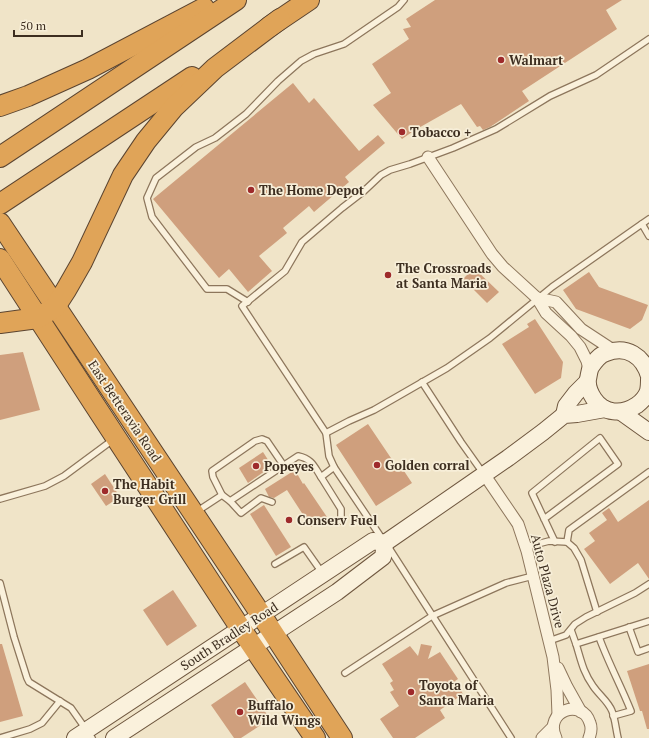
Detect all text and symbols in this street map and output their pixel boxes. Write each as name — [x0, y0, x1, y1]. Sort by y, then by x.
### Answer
scale bar — [14, 12, 82, 38]
text: 50 m — [20, 18, 47, 33]
place label: Walmart — [509, 51, 564, 69]
marker: Walmart — [496, 55, 506, 65]
place label: Tobacco + — [410, 123, 471, 141]
marker: Tobacco + — [397, 127, 407, 137]
place label: The Home Depot — [259, 181, 365, 199]
marker: The Home Depot — [246, 185, 256, 195]
place label: The Crossroads at Santa Maria — [396, 259, 491, 292]
marker: The Crossroads at Santa Maria — [383, 270, 393, 280]
street label: East Betteravia Road — [84, 357, 166, 465]
place label: Golden corral — [385, 456, 470, 474]
place label: Popeyes — [264, 457, 314, 475]
marker: Golden corral — [372, 460, 382, 470]
marker: Popeyes — [251, 461, 261, 471]
place label: The Habit Burger Grill — [113, 475, 186, 508]
marker: The Habit Burger Grill — [100, 486, 110, 496]
place label: Conserv Fuel — [297, 511, 377, 529]
marker: Conserv Fuel — [284, 515, 294, 525]
street label: Auto Plaza Drive — [527, 532, 569, 630]
street label: South Bradley Road — [177, 598, 281, 674]
place label: Toyota of Santa Maria — [419, 676, 495, 709]
marker: Toyota of Santa Maria — [406, 687, 416, 697]
place label: Buffalo Wild Wings — [248, 696, 321, 729]
marker: Buffalo Wild Wings — [235, 707, 245, 717]

